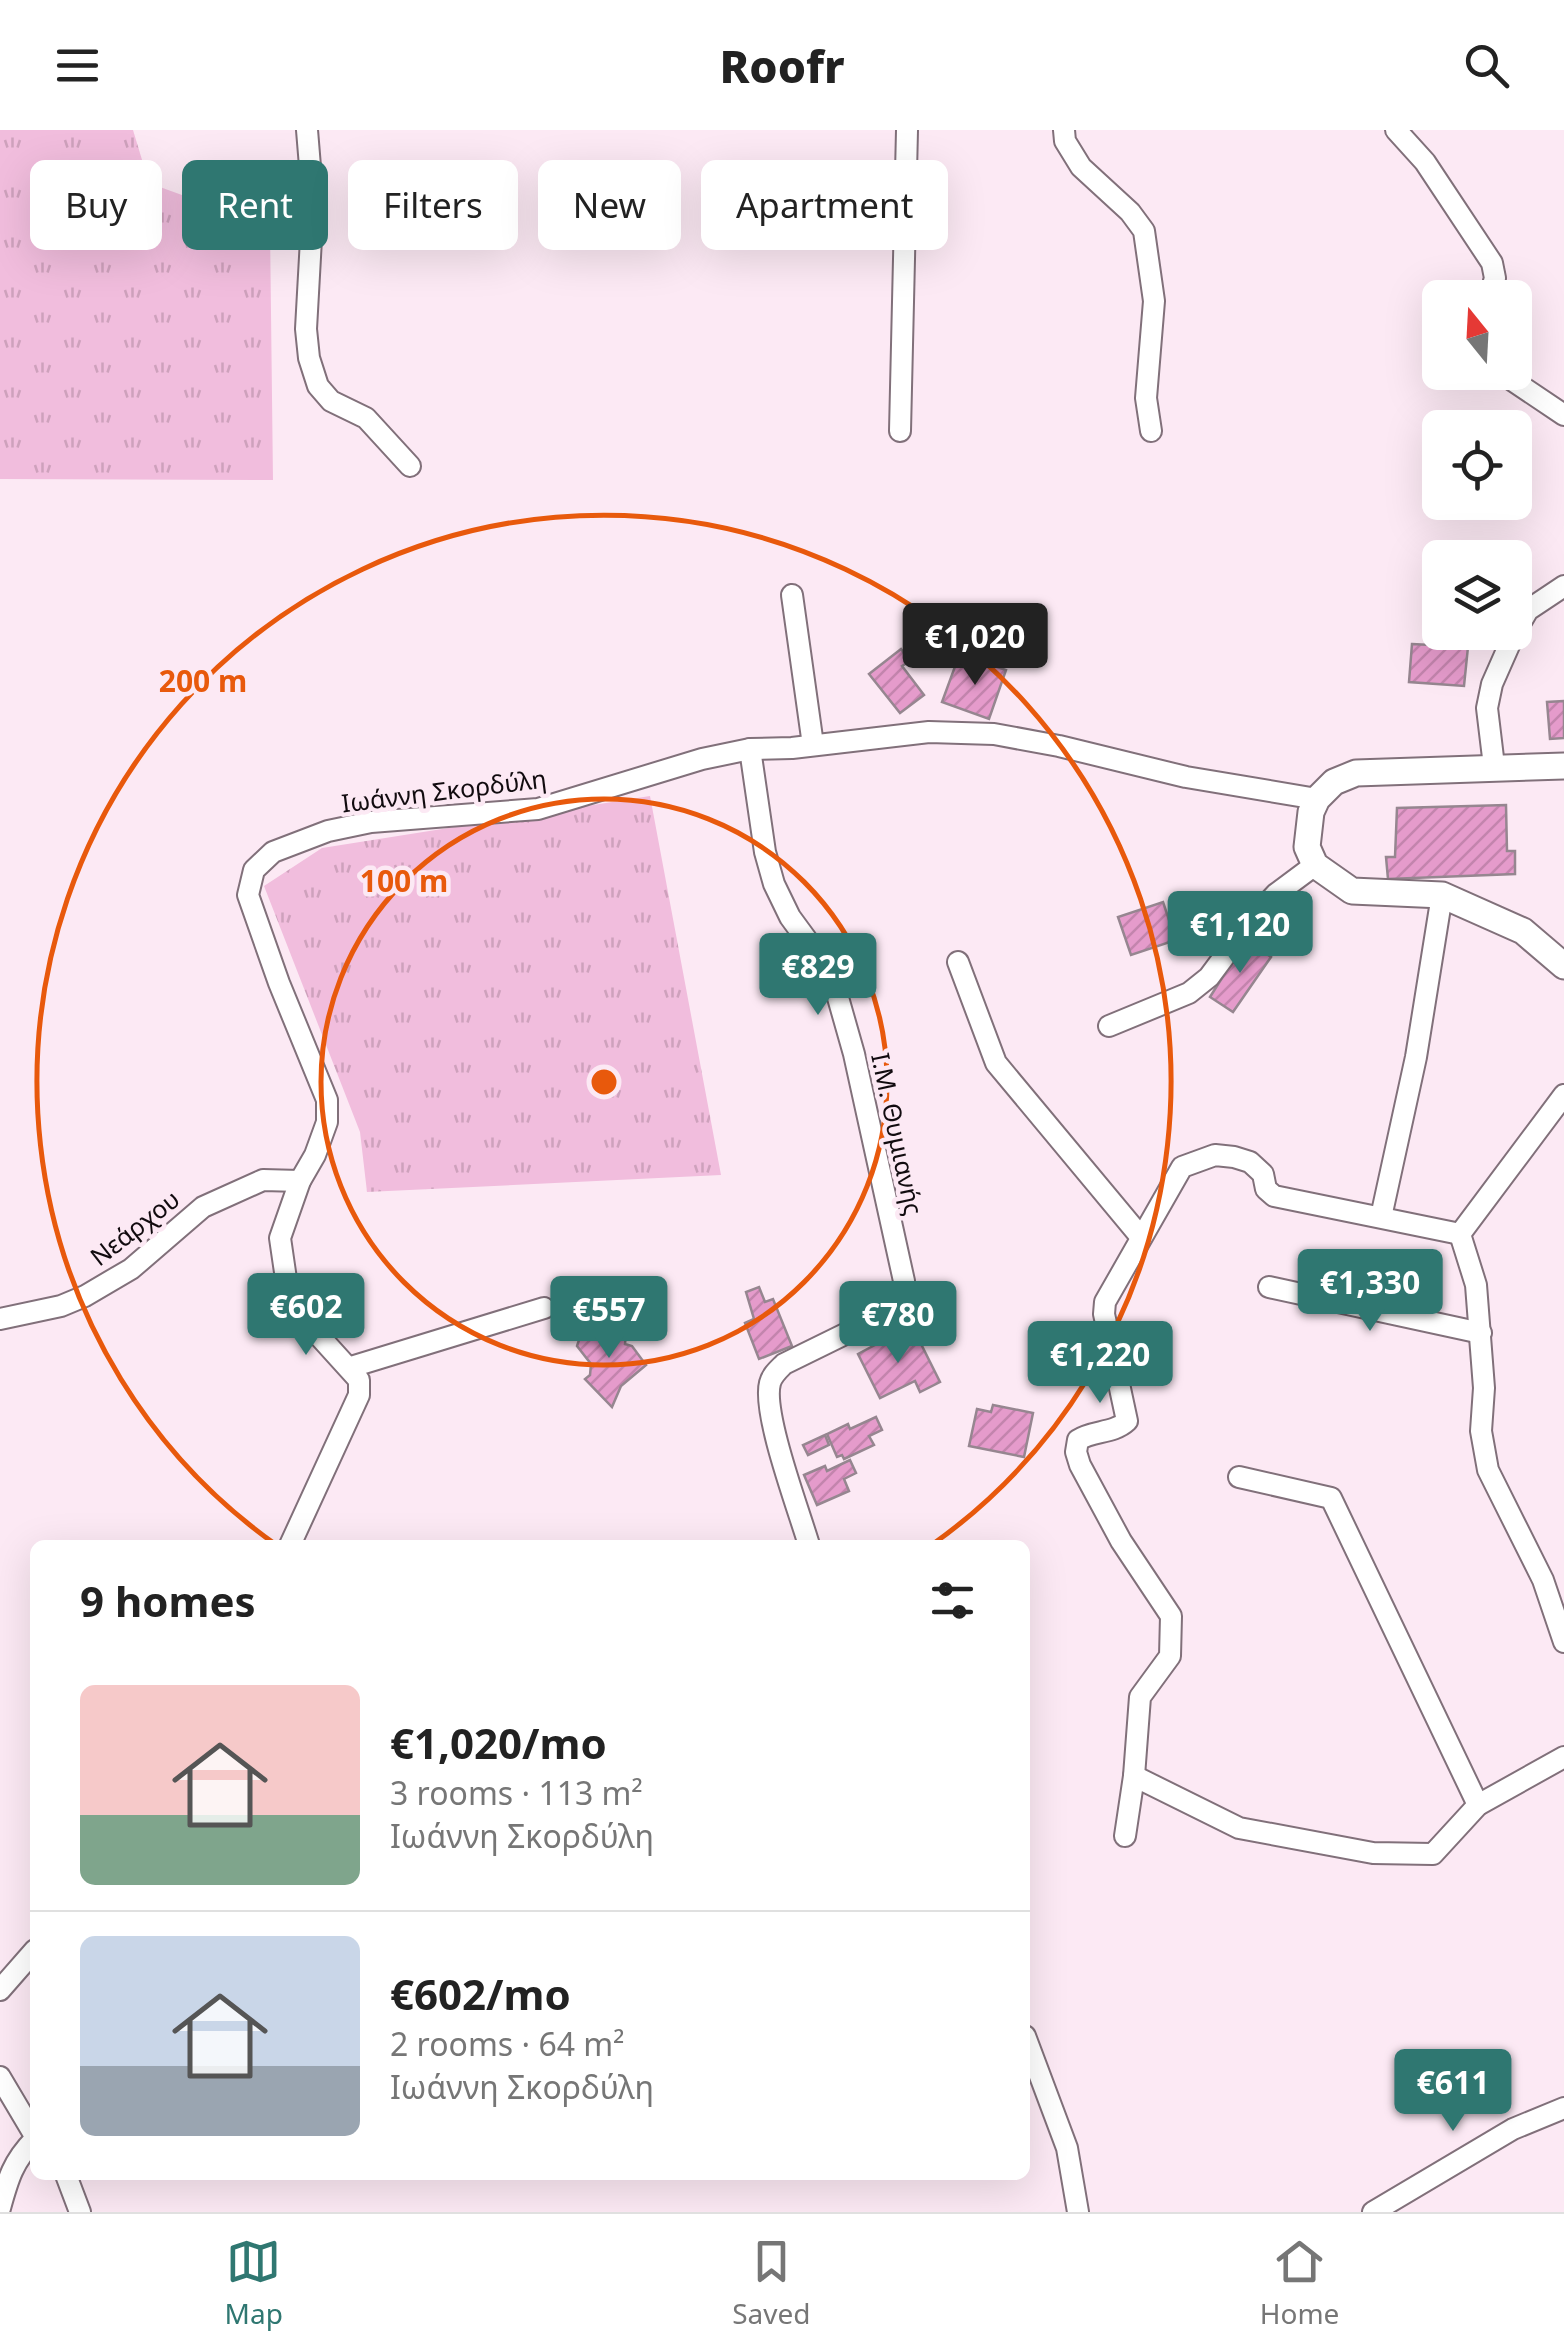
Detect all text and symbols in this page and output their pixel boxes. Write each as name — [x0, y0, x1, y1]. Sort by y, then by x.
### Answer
text: Roofr — [719, 35, 845, 96]
icon: menu — [50, 38, 105, 93]
icon: search — [1459, 38, 1514, 93]
chip: Buy — [30, 160, 162, 250]
chip: Rent — [182, 160, 328, 250]
chip: Filters — [348, 160, 518, 250]
chip: New — [538, 160, 681, 250]
chip: Apartment — [701, 160, 948, 250]
north arrow — [1422, 280, 1532, 390]
map controls — [1422, 280, 1532, 650]
button: locate — [1422, 410, 1532, 520]
button: layers — [1422, 540, 1532, 650]
pin: €1,020 — [894, 603, 1056, 688]
text: €1,020 — [925, 614, 1025, 657]
text: 200 m — [159, 660, 247, 701]
street label: Ιωάννη Σκορδύλη — [339, 761, 548, 819]
text: 100 m — [360, 860, 448, 901]
pin: €1,120 — [1159, 891, 1321, 976]
text: €1,120 — [1190, 902, 1290, 945]
pin: €829 — [759, 933, 877, 1018]
text: €829 — [781, 944, 855, 987]
street label: Ι.Μ. Θυμιανής — [864, 1050, 932, 1218]
centre of rings — [586, 1064, 622, 1100]
street label: Νεάρχου — [83, 1182, 186, 1273]
pin: €1,330 — [1289, 1249, 1451, 1334]
text: €1,330 — [1320, 1260, 1420, 1303]
pin: €602 — [247, 1273, 365, 1358]
pin: €557 — [550, 1276, 668, 1361]
pin: €780 — [839, 1281, 957, 1366]
text: €602 — [269, 1284, 343, 1327]
text: €557 — [572, 1287, 646, 1330]
text: €780 — [861, 1292, 935, 1335]
pin: €1,220 — [1019, 1321, 1181, 1406]
text: €1,220 — [1050, 1332, 1150, 1375]
text: 9 homes — [80, 1572, 256, 1629]
icon: filters — [925, 1573, 980, 1628]
text: €1,020/mo — [390, 1714, 607, 1771]
icon: home — [160, 1725, 280, 1845]
text: 3 rooms · 113 m² — [390, 1771, 643, 1814]
text: Ιωάννη Σκορδύλη — [390, 1814, 654, 1857]
text: €602/mo — [390, 1965, 571, 2022]
icon: home — [160, 1976, 280, 2096]
text: 2 rooms · 64 m² — [390, 2022, 624, 2065]
pin: €611 — [1394, 2049, 1512, 2134]
text: €611 — [1416, 2060, 1490, 2103]
text: Ιωάννη Σκορδύλη — [390, 2065, 654, 2108]
tab: Map — [225, 2234, 283, 2332]
tab: Saved — [732, 2234, 810, 2332]
tab: Home — [1260, 2234, 1339, 2332]

